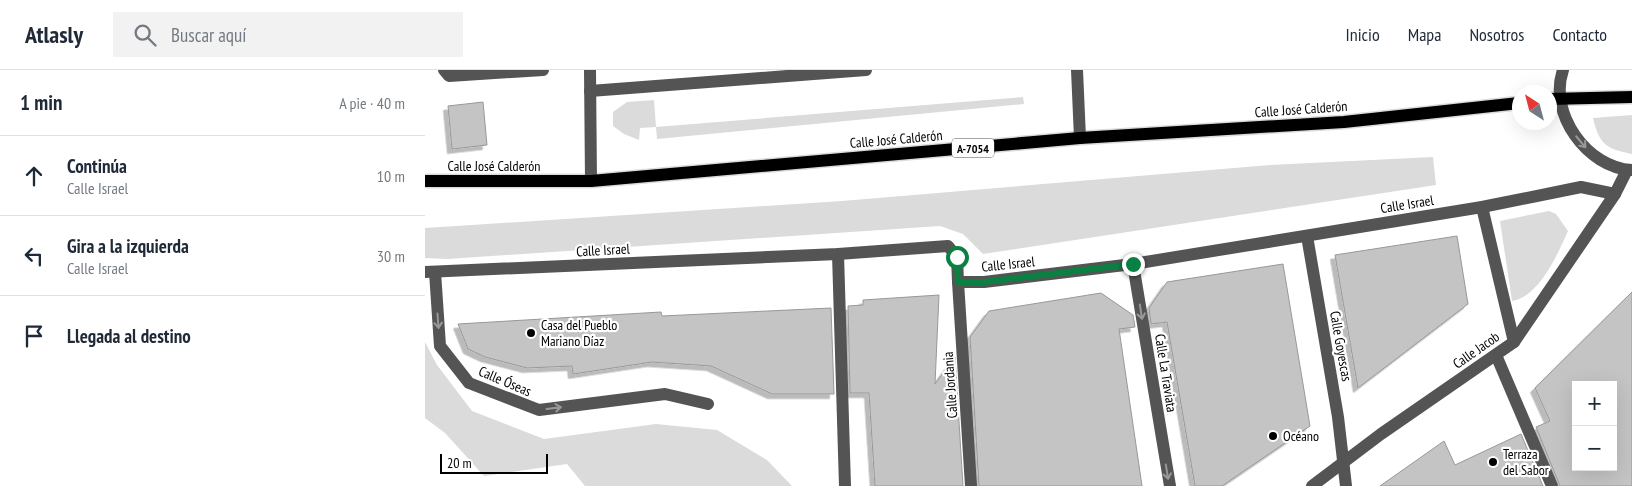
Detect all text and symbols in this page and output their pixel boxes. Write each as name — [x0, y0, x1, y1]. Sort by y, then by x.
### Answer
search box — [113, 12, 463, 57]
text: Atlasly — [25, 19, 83, 50]
icon: search — [131, 21, 159, 49]
text: Buscar aquí — [171, 23, 246, 47]
text: Inicio — [1346, 23, 1380, 46]
text: Mapa — [1408, 23, 1441, 46]
text: Nosotros — [1469, 23, 1524, 46]
text: Contacto — [1552, 23, 1607, 46]
north arrow — [1512, 85, 1557, 130]
text: 1 min — [20, 89, 62, 116]
text: A pie · 40 m — [339, 93, 405, 113]
street label: Calle José Calderón — [1254, 97, 1348, 121]
street label: Calle José Calderón — [849, 126, 943, 152]
one-way arrow — [1575, 135, 1586, 148]
road number: A-7054 — [952, 138, 994, 158]
text: Continúa — [67, 154, 127, 178]
street label: Calle José Calderón — [448, 157, 540, 175]
icon: ahead — [20, 162, 48, 190]
text: 10 m — [377, 166, 405, 186]
text: Calle Israel — [67, 178, 128, 198]
street label: Calle Israel — [1379, 191, 1436, 217]
text: Gira a la izquierda — [67, 234, 189, 258]
street label: Calle Israel — [576, 240, 631, 260]
icon: left — [20, 242, 48, 270]
text: 30 m — [377, 246, 405, 266]
route start — [946, 246, 969, 269]
street label: Calle Israel — [980, 252, 1036, 276]
route end — [1122, 253, 1145, 276]
text: Calle Israel — [67, 258, 128, 278]
one-way arrow — [1136, 304, 1146, 320]
street label: Calle Goyescas — [1326, 309, 1356, 383]
one-way arrow — [433, 313, 443, 329]
place label: Casa del Pueblo Mariano Díaz — [541, 316, 617, 350]
icon: arrive — [20, 322, 48, 350]
text: Llegada al destino — [67, 324, 191, 348]
marker: Casa del Pueblo Mariano Díaz — [525, 327, 537, 339]
street label: Calle Jacob — [1449, 327, 1503, 373]
street label: Calle La Traviata — [1151, 333, 1181, 413]
street label: Calle Jordania — [939, 351, 961, 419]
street label: Calle Óseas — [476, 362, 534, 400]
map controls — [1572, 381, 1617, 471]
button: + — [1572, 381, 1617, 426]
one-way arrow — [546, 403, 562, 413]
button: − — [1572, 426, 1617, 471]
place label: Océano — [1283, 427, 1319, 445]
marker: Océano — [1267, 430, 1279, 442]
place label: Terraza del Sabor — [1503, 445, 1549, 479]
scale bar — [440, 451, 547, 474]
text: 20 m — [447, 454, 472, 472]
marker: Terraza del Sabor — [1487, 456, 1499, 468]
one-way arrow — [1163, 464, 1173, 480]

